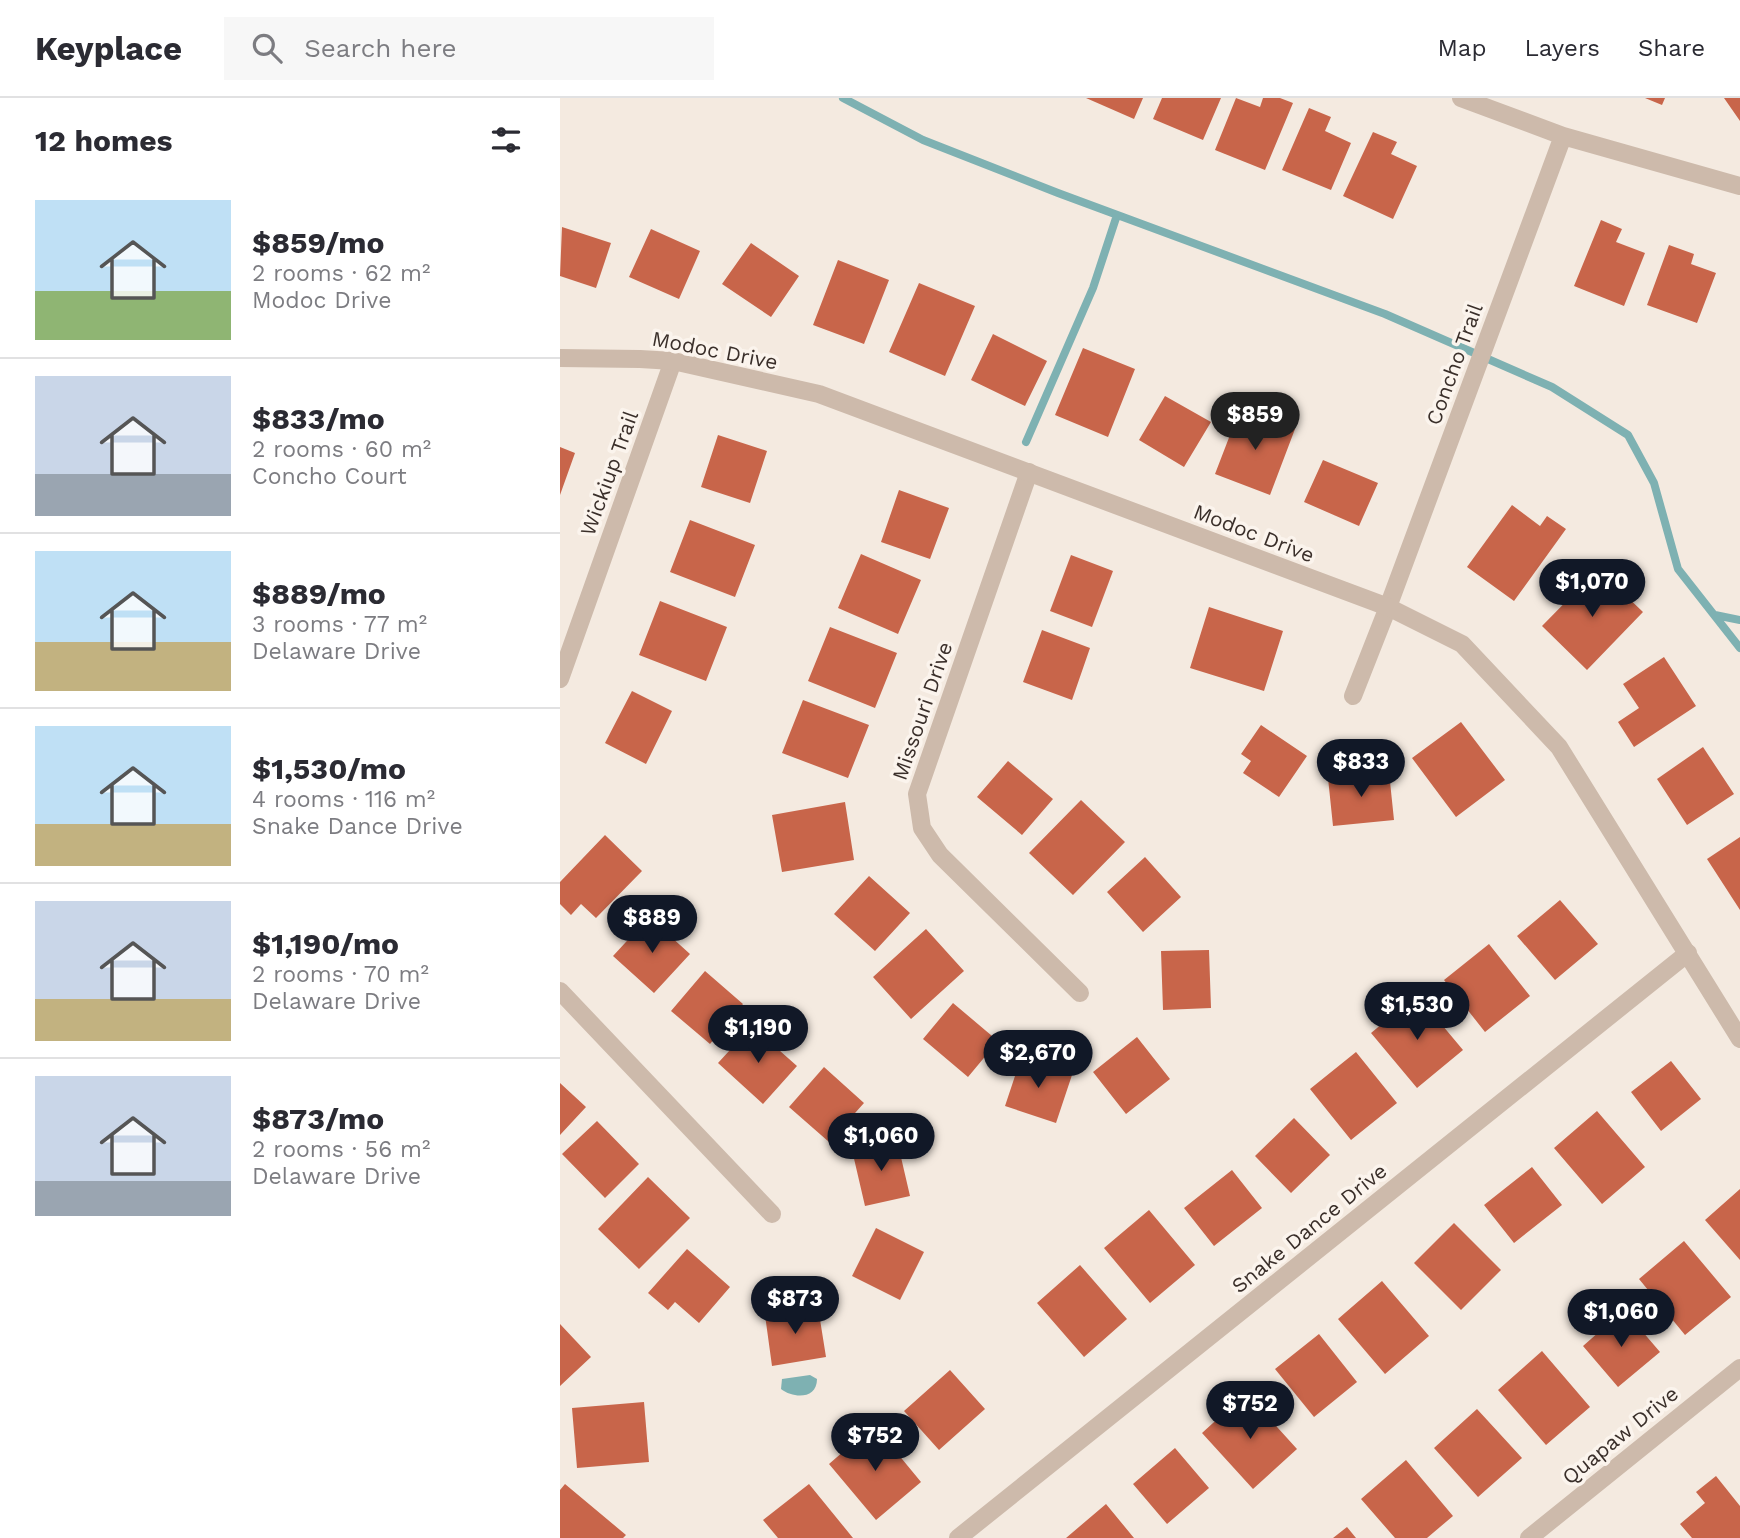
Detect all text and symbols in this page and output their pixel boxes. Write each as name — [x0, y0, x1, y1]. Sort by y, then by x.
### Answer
search box — [224, 17, 714, 80]
text: Keyplace — [35, 29, 182, 68]
icon: search — [248, 29, 286, 67]
text: Search here — [304, 33, 457, 63]
text: Map — [1438, 34, 1486, 62]
text: Layers — [1524, 34, 1600, 62]
text: Share — [1638, 34, 1705, 62]
icon: filters — [487, 121, 525, 159]
text: 12 homes — [35, 123, 173, 158]
text: $859/mo — [252, 225, 385, 260]
icon: home — [91, 228, 175, 312]
text: 2 rooms · 62 m² — [252, 260, 430, 287]
text: Modoc Drive — [252, 287, 391, 314]
street label: Concho Trail — [1420, 299, 1488, 428]
street label: Modoc Drive — [650, 326, 780, 374]
pin: $859 — [1214, 392, 1296, 452]
text: $833/mo — [252, 401, 385, 436]
text: $859 — [1227, 401, 1283, 428]
icon: home — [91, 404, 175, 488]
street label: Wickiup Trail — [575, 407, 643, 539]
text: 2 rooms · 60 m² — [252, 436, 431, 463]
text: Concho Court — [252, 463, 407, 490]
street label: Modoc Drive — [1190, 499, 1318, 567]
pin: $1,070 — [1535, 560, 1649, 619]
text: $1,070 — [1555, 568, 1629, 595]
text: $889/mo — [252, 576, 386, 611]
icon: home — [91, 579, 175, 663]
text: 3 rooms · 77 m² — [252, 611, 427, 638]
text: Delaware Drive — [252, 638, 421, 665]
street label: Missouri Drive — [887, 638, 957, 784]
pin: $833 — [1320, 740, 1402, 799]
text: $833 — [1333, 748, 1389, 775]
text: $1,530/mo — [252, 751, 406, 786]
icon: home — [91, 754, 175, 838]
text: 4 rooms · 116 m² — [252, 786, 435, 813]
text: Snake Dance Drive — [252, 813, 463, 840]
pin: $889 — [611, 896, 693, 955]
text: $889 — [623, 904, 681, 931]
text: $1,190/mo — [252, 926, 399, 961]
icon: home — [91, 929, 175, 1013]
text: 2 rooms · 70 m² — [252, 961, 429, 988]
pin: $1,530 — [1360, 982, 1474, 1042]
text: Delaware Drive — [252, 988, 421, 1015]
text: $1,530 — [1380, 991, 1454, 1018]
pin: $1,190 — [701, 1006, 815, 1065]
text: $1,190 — [724, 1014, 792, 1041]
pin: $2,670 — [981, 1030, 1095, 1090]
text: $2,670 — [1000, 1039, 1076, 1066]
text: $873/mo — [252, 1101, 384, 1136]
icon: home — [91, 1104, 175, 1188]
pin: $1,060 — [824, 1114, 938, 1173]
text: $1,060 — [844, 1122, 918, 1149]
text: 2 rooms · 56 m² — [252, 1136, 430, 1163]
street label: Snake Dance Drive — [1226, 1158, 1392, 1298]
text: Delaware Drive — [252, 1163, 421, 1190]
pin: $873 — [754, 1276, 836, 1336]
text: $873 — [767, 1285, 823, 1312]
pin: $1,060 — [1564, 1290, 1678, 1349]
text: $1,060 — [1584, 1298, 1658, 1325]
street label: Quapaw Drive — [1557, 1381, 1683, 1489]
pin: $752 — [1209, 1382, 1291, 1441]
text: $752 — [1222, 1390, 1278, 1417]
pin: $752 — [834, 1414, 916, 1473]
text: $752 — [847, 1422, 903, 1449]

